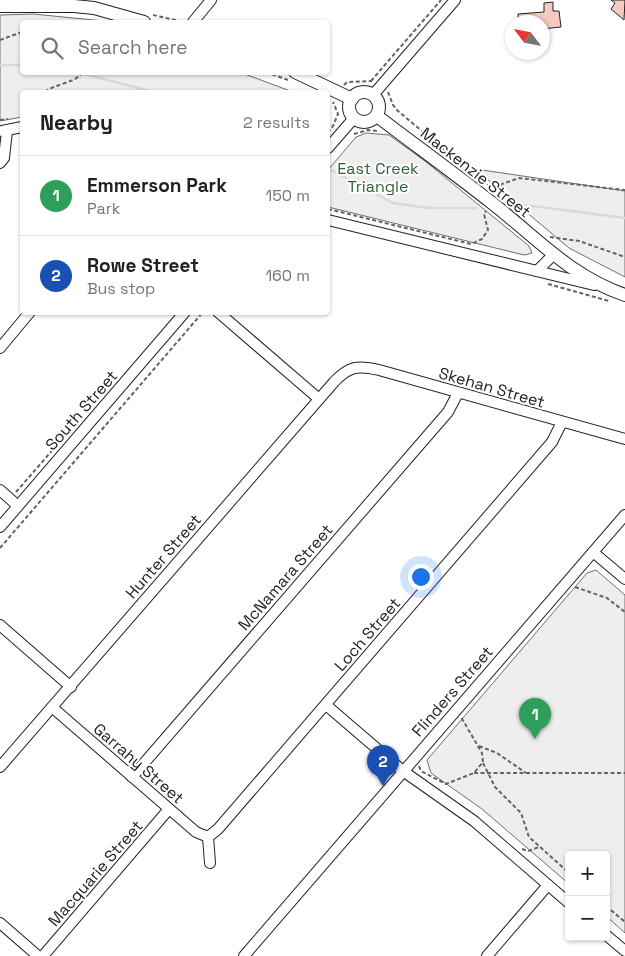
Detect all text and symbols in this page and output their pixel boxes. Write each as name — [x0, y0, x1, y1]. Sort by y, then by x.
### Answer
north arrow — [505, 15, 550, 60]
search box — [20, 20, 330, 75]
icon: search — [38, 34, 66, 62]
text: Search here — [78, 35, 188, 60]
text: Nearby — [40, 109, 113, 136]
text: 2 results — [243, 112, 310, 133]
street label: Mackenzie Street — [416, 123, 535, 222]
park label: East Creek Triangle — [337, 158, 419, 197]
text: Emmerson Park — [87, 173, 227, 198]
text: 1 — [52, 185, 60, 206]
text: 150 m — [266, 185, 310, 206]
text: Park — [87, 198, 120, 219]
text: Rowe Street — [87, 253, 199, 278]
text: 2 — [51, 265, 61, 286]
text: 160 m — [265, 265, 310, 286]
text: Bus stop — [87, 278, 155, 299]
street label: Skehan Street — [436, 362, 547, 413]
street label: South Street — [41, 366, 122, 455]
street label: Hunter Street — [121, 510, 206, 603]
street label: McNamara Street — [233, 520, 337, 635]
your location — [408, 564, 434, 590]
street label: Loch Street — [330, 593, 405, 676]
street label: Flinders Street — [407, 642, 497, 741]
pin: 1 — [519, 698, 551, 739]
street label: Garrahy Street — [89, 718, 188, 808]
pin: 2 — [367, 745, 399, 786]
street label: Macquarie Street — [43, 816, 147, 931]
map controls — [565, 851, 610, 941]
button: + — [565, 851, 610, 896]
button: − — [565, 896, 610, 941]

